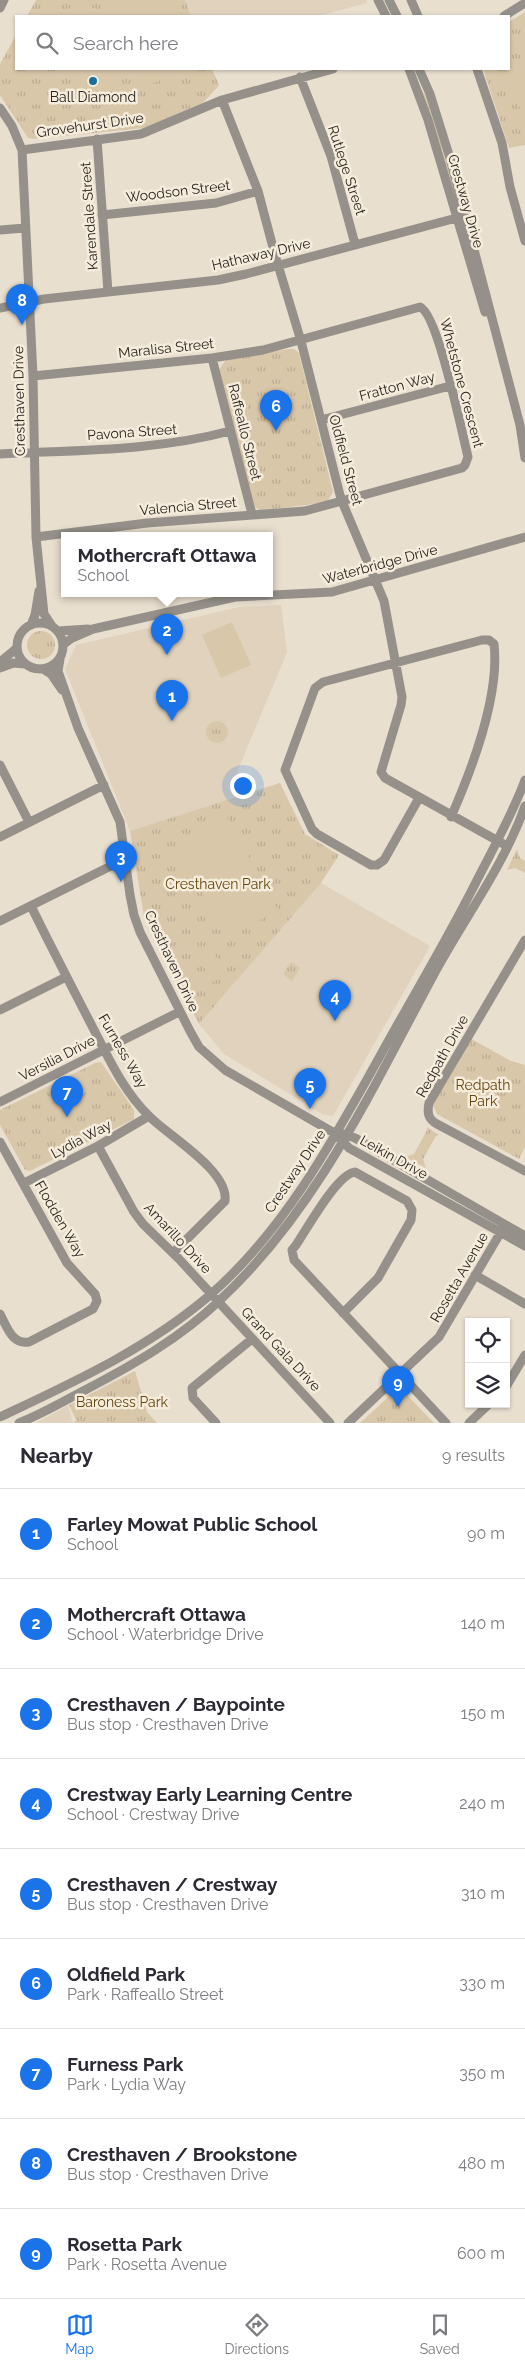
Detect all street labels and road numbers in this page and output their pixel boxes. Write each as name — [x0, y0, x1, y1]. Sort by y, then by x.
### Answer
street label: Grovehurst Drive — [35, 110, 145, 140]
street label: Rutlege Street — [325, 123, 369, 217]
street label: Crestway Drive — [445, 152, 487, 250]
street label: Karendale Street — [77, 161, 101, 271]
street label: Woodson Street — [125, 177, 231, 205]
street label: Hathaway Drive — [210, 235, 312, 273]
street label: Whetstone Crescent — [437, 317, 487, 450]
street label: Maralisa Street — [117, 335, 215, 361]
street label: Cresthaven Drive — [10, 346, 28, 456]
street label: Fratton Way — [357, 368, 437, 404]
street label: Raffeallo Street — [225, 382, 265, 482]
street label: Oldfield Street — [326, 413, 366, 507]
street label: Pavona Street — [87, 421, 178, 443]
street label: Valencia Street — [139, 494, 237, 518]
street label: Waterbridge Drive — [321, 541, 439, 587]
street label: Cresthaven Drive — [141, 908, 203, 1014]
street label: Furness Way — [95, 1011, 151, 1091]
street label: Redpath Drive — [413, 1012, 471, 1100]
street label: Versilia Drive — [16, 1032, 98, 1084]
street label: Lydia Way — [48, 1116, 114, 1162]
street label: Crestway Drive — [261, 1126, 329, 1216]
street label: Leikin Drive — [357, 1132, 431, 1182]
street label: Flodden Way — [32, 1178, 89, 1261]
street label: Amarillo Drive — [141, 1199, 215, 1277]
street label: Rosetta Avenue — [427, 1229, 491, 1325]
street label: Grand Gala Drive — [238, 1304, 324, 1394]

